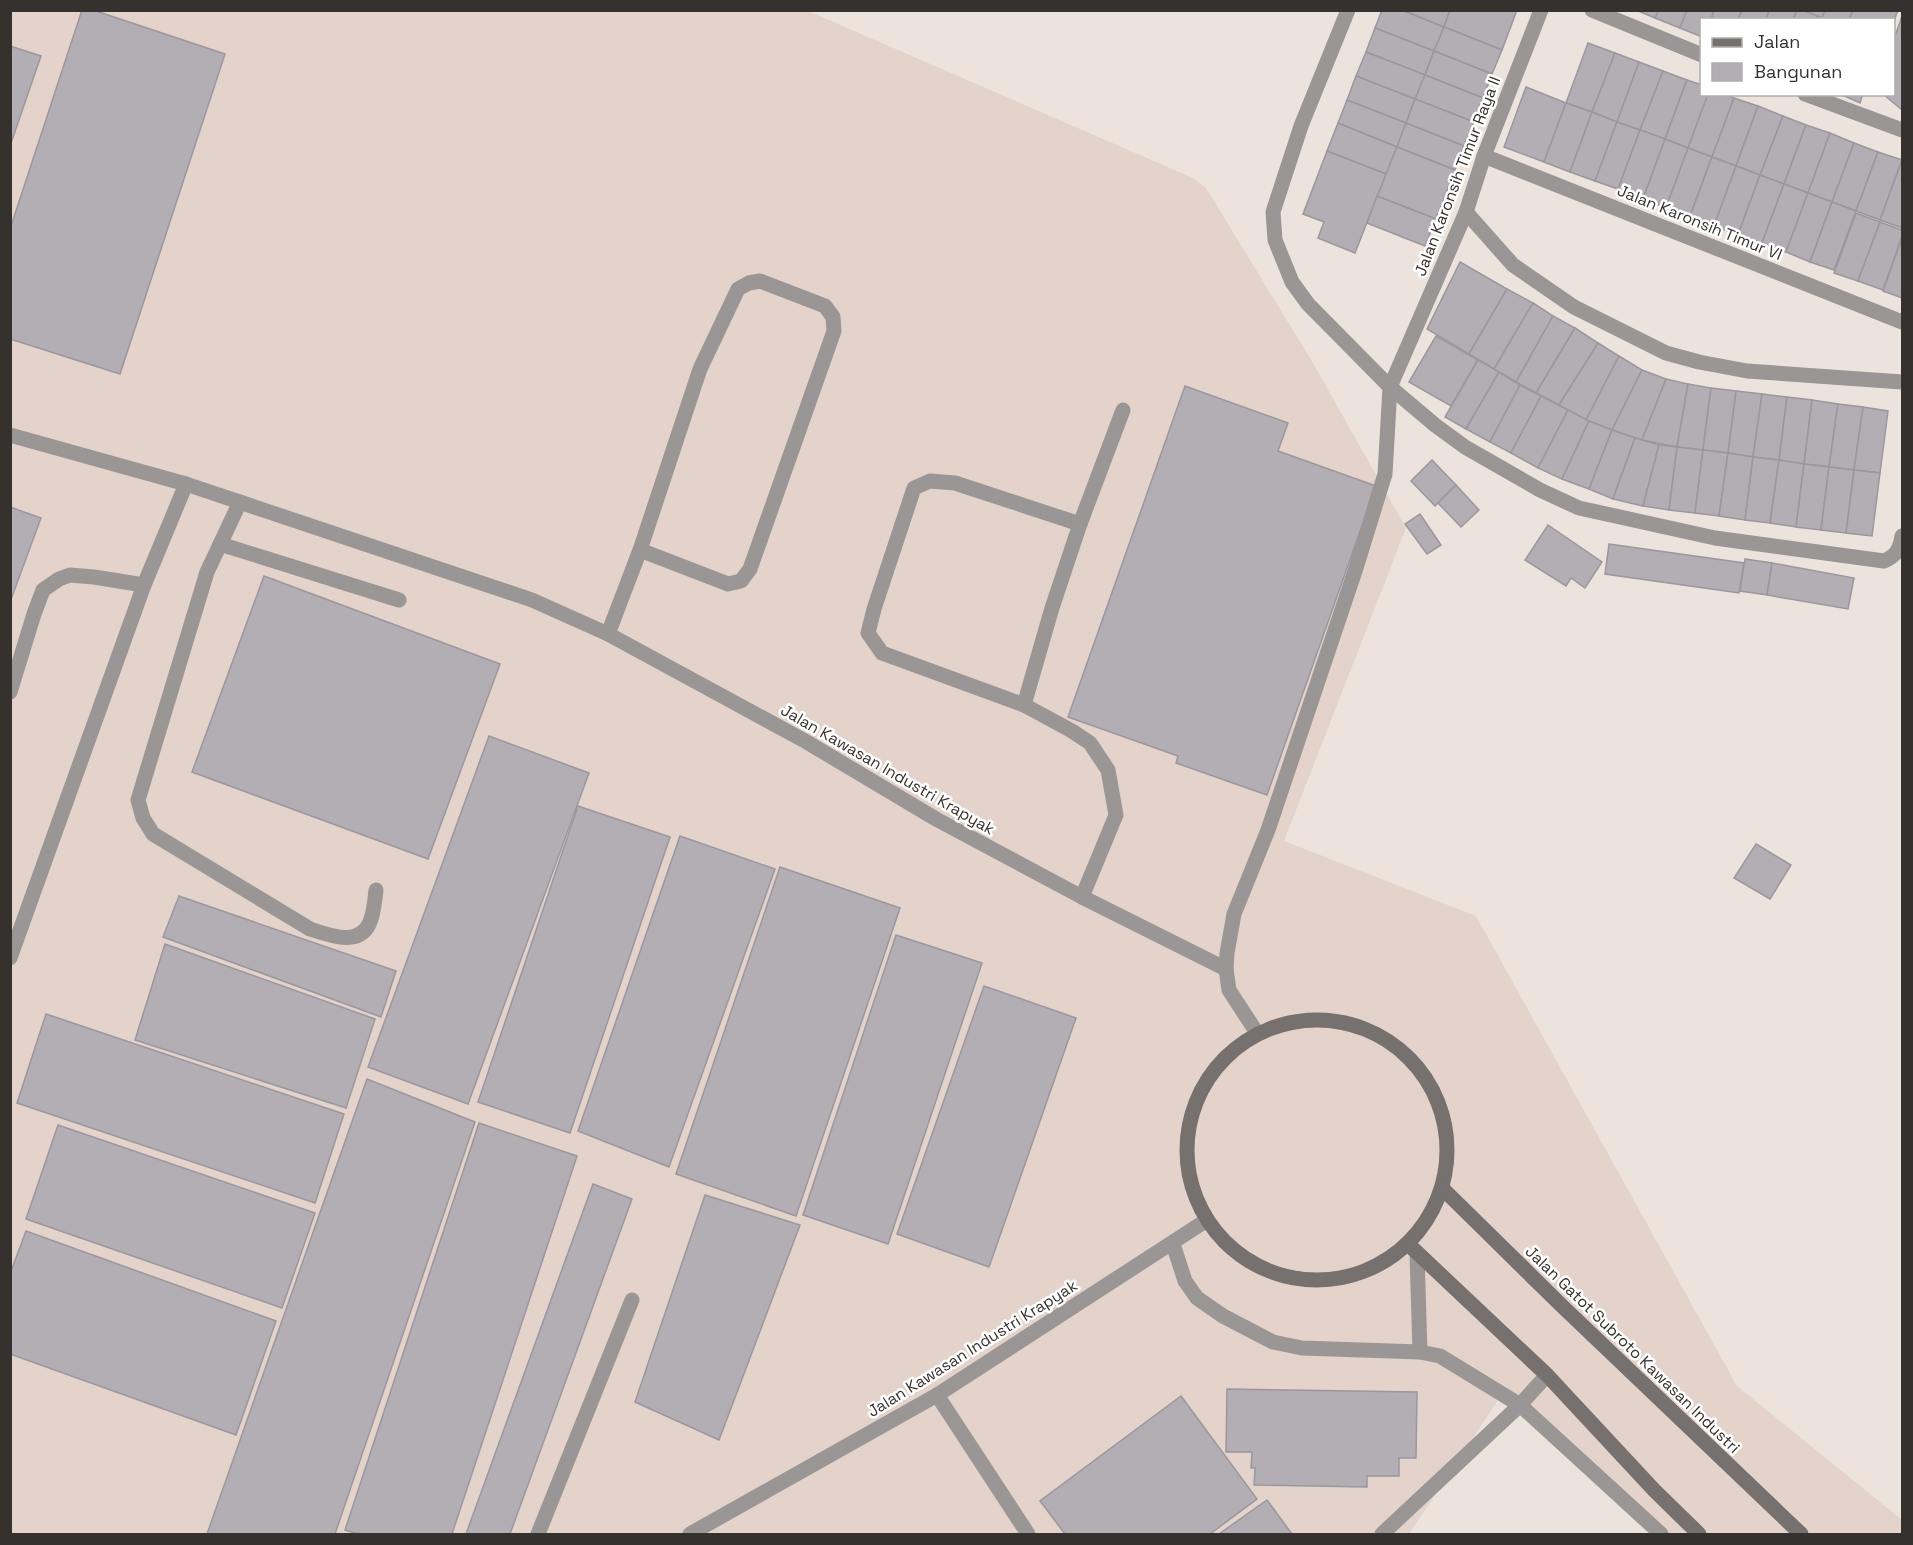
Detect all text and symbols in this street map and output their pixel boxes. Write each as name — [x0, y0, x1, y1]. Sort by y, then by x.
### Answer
legend — [1700, 18, 1895, 96]
text: Jalan — [1754, 30, 1800, 53]
text: Bangunan — [1754, 60, 1842, 83]
street label: Jalan Karonsih Timur Raya II — [1410, 73, 1505, 279]
street label: Jalan Karonsih Timur VI — [1614, 180, 1785, 265]
street label: Jalan Kawasan Industri Krapyak — [777, 699, 999, 840]
street label: Jalan Gatot Subroto Kawasan Industri — [1521, 1241, 1744, 1458]
street label: Jalan Kawasan Industri Krapyak — [863, 1275, 1081, 1422]

